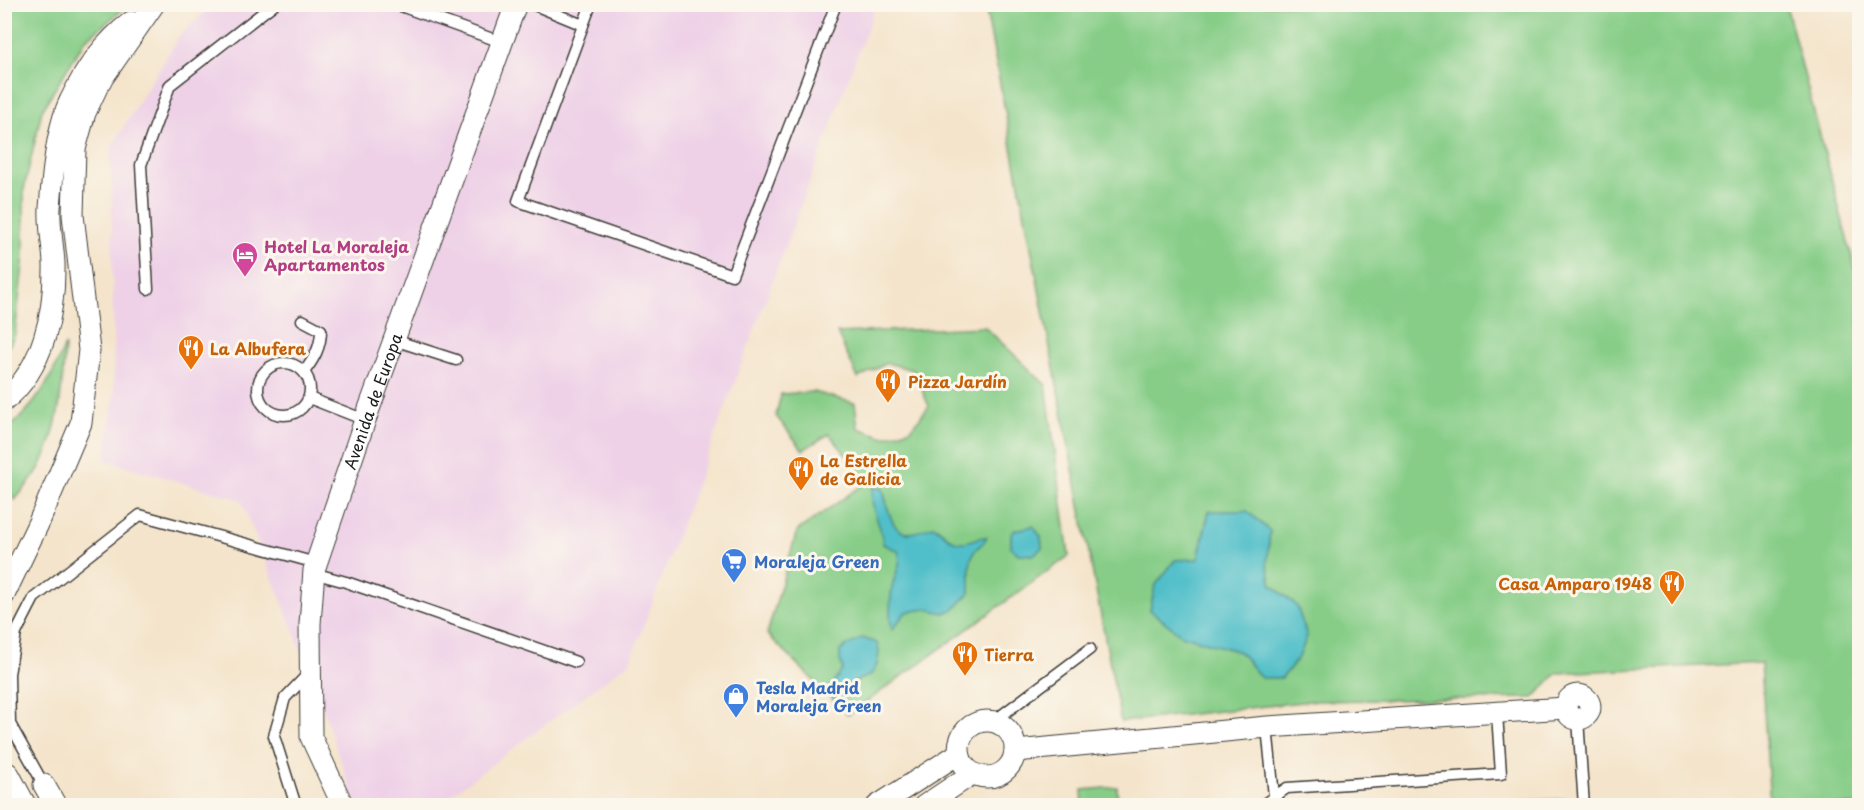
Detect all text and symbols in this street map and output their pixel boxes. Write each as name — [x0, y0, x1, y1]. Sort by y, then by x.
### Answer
place label: Hotel La Moraleja Apartamentos — [264, 234, 409, 276]
hotel icon: Hotel La Moraleja Apartamentos — [230, 240, 260, 278]
street label: Avenida de Europa — [337, 329, 408, 472]
restaurant icon: La Albufera — [176, 333, 206, 371]
place label: La Albufera — [210, 336, 306, 360]
restaurant icon: Pizza Jardín — [873, 366, 903, 404]
place label: Pizza Jardín — [908, 369, 1007, 393]
place label: La Estrella de Galicia — [820, 448, 907, 490]
restaurant icon: La Estrella de Galicia — [786, 454, 816, 492]
supermarket icon: Moraleja Green — [719, 546, 749, 584]
place label: Moraleja Green — [754, 549, 880, 573]
restaurant icon: Casa Amparo 1948 — [1657, 568, 1687, 606]
place label: Casa Amparo 1948 — [1498, 571, 1652, 595]
restaurant icon: Tierra — [950, 639, 980, 677]
place label: Tierra — [984, 642, 1034, 666]
place label: Tesla Madrid Moraleja Green — [756, 675, 882, 717]
shop icon: Tesla Madrid Moraleja Green — [721, 681, 751, 719]

